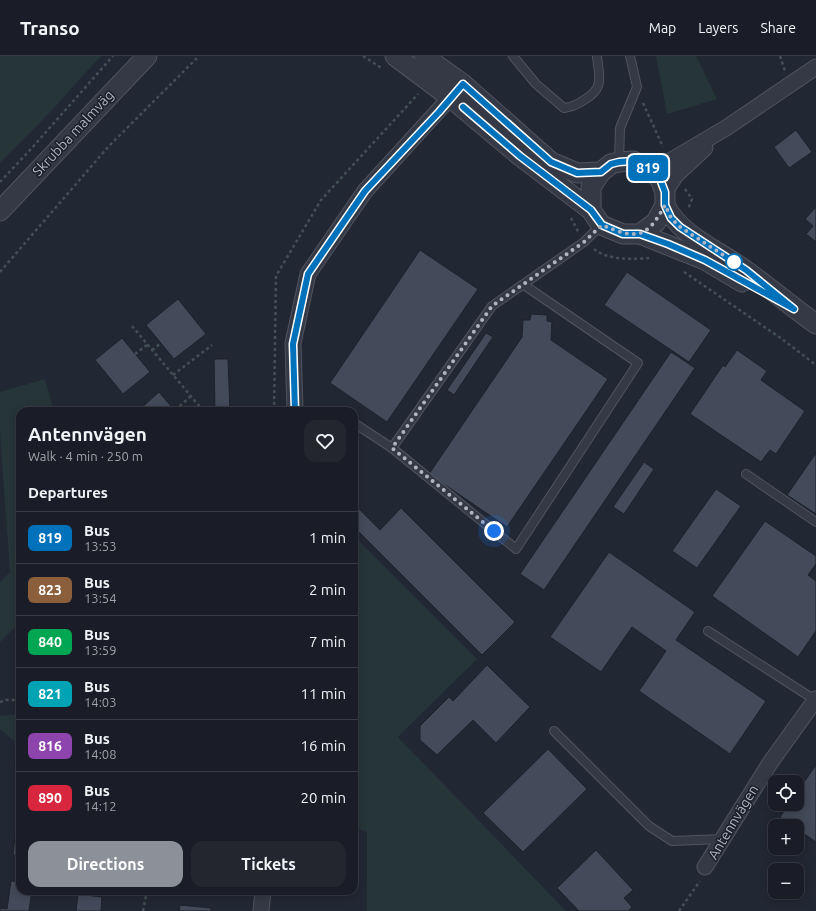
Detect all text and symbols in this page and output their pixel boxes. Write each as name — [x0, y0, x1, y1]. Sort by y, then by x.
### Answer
text: Transo — [20, 17, 80, 39]
text: Map — [649, 20, 676, 36]
text: Layers — [698, 20, 738, 36]
text: Share — [760, 20, 796, 36]
street label: Skrubba malmväg — [29, 87, 117, 179]
line badge: 819 — [625, 155, 671, 181]
text: 819 — [636, 160, 660, 176]
unlabelled marker — [725, 253, 743, 271]
button: heart — [304, 420, 346, 462]
text: Antennvägen — [28, 423, 147, 445]
text: Walk · 4 min · 250 m — [28, 449, 143, 463]
text: Departures — [28, 484, 108, 501]
your location — [484, 521, 504, 541]
text: Bus — [84, 522, 110, 539]
text: 1 min — [309, 529, 346, 546]
text: 819 — [38, 530, 62, 546]
text: 13:53 — [84, 539, 117, 553]
text: Bus — [84, 574, 110, 591]
text: 2 min — [309, 581, 346, 598]
text: 823 — [38, 582, 62, 598]
text: 13:54 — [84, 591, 117, 605]
text: Bus — [84, 626, 110, 643]
text: 7 min — [309, 633, 346, 650]
text: 840 — [38, 634, 62, 650]
text: 13:59 — [84, 643, 117, 657]
text: Bus — [84, 678, 110, 695]
text: 11 min — [300, 685, 346, 702]
text: 821 — [38, 686, 62, 702]
text: 14:03 — [84, 695, 117, 709]
text: Bus — [84, 730, 110, 747]
text: 16 min — [300, 737, 346, 754]
text: 816 — [38, 738, 62, 754]
text: 14:08 — [84, 747, 117, 761]
map controls — [768, 775, 804, 899]
button: locate — [768, 775, 804, 811]
text: Bus — [84, 782, 110, 799]
street label: Antennvägen — [704, 782, 762, 862]
text: 20 min — [300, 789, 346, 806]
text: 890 — [38, 790, 62, 806]
text: 14:12 — [84, 799, 117, 813]
button: + — [768, 819, 804, 855]
button: Directions — [28, 841, 183, 887]
button: Tickets — [191, 841, 346, 887]
button: − — [768, 863, 804, 899]

